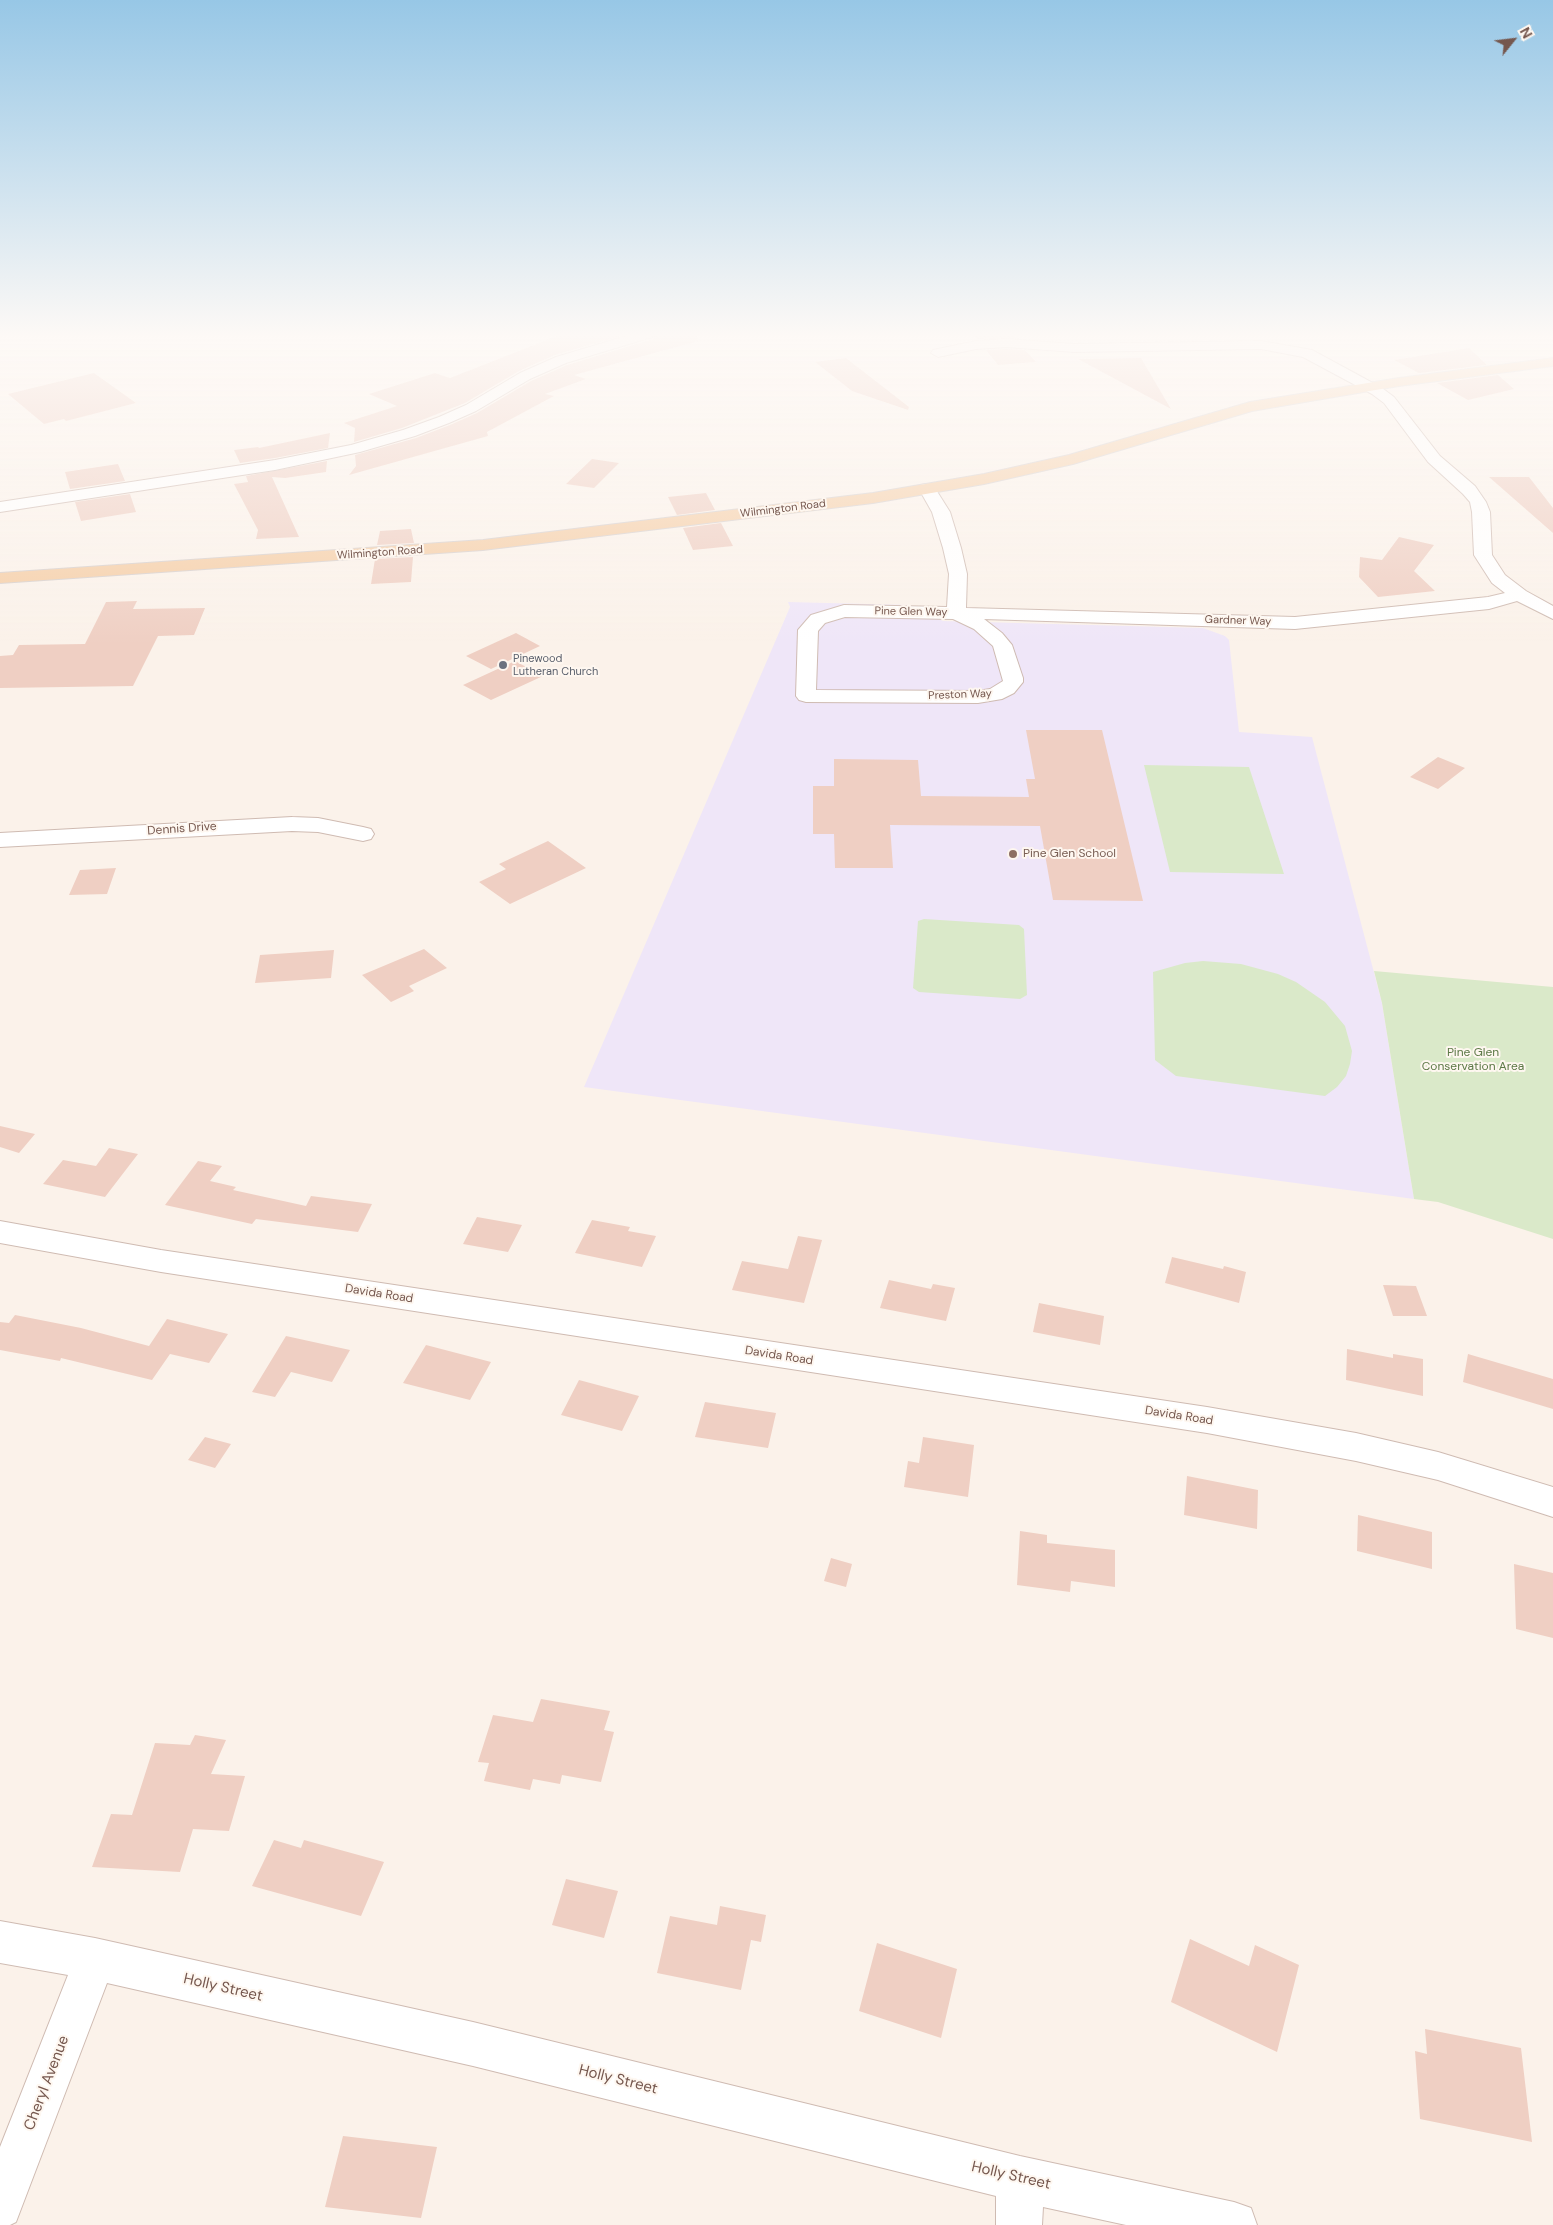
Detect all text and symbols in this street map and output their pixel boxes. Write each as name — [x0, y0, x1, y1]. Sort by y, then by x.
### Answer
north arrow — [1488, 15, 1538, 65]
text: N — [1516, 24, 1536, 42]
street label: Wilmington Road — [739, 497, 827, 521]
street label: Wilmington Road — [337, 543, 423, 563]
street label: Pine Glen Way — [874, 605, 948, 619]
street label: Gardner Way — [1204, 613, 1272, 629]
place label: Pinewood Lutheran Church — [513, 652, 598, 678]
marker: Pinewood Lutheran Church — [497, 659, 509, 671]
street label: Preston Way — [928, 687, 992, 703]
street label: Dennis Drive — [147, 819, 217, 839]
place label: Pine Glen School — [1023, 847, 1116, 861]
marker: Pine Glen School — [1007, 848, 1019, 860]
park label: Pine Glen Conservation Area — [1422, 1046, 1524, 1074]
street label: Davida Road — [344, 1281, 414, 1307]
street label: Davida Road — [744, 1343, 814, 1369]
street label: Davida Road — [1144, 1403, 1214, 1429]
street label: Holly Street — [182, 1970, 264, 2006]
street label: Cheryl Avenue — [21, 2033, 73, 2133]
street label: Holly Street — [577, 2062, 659, 2098]
street label: Holly Street — [970, 2158, 1052, 2194]

